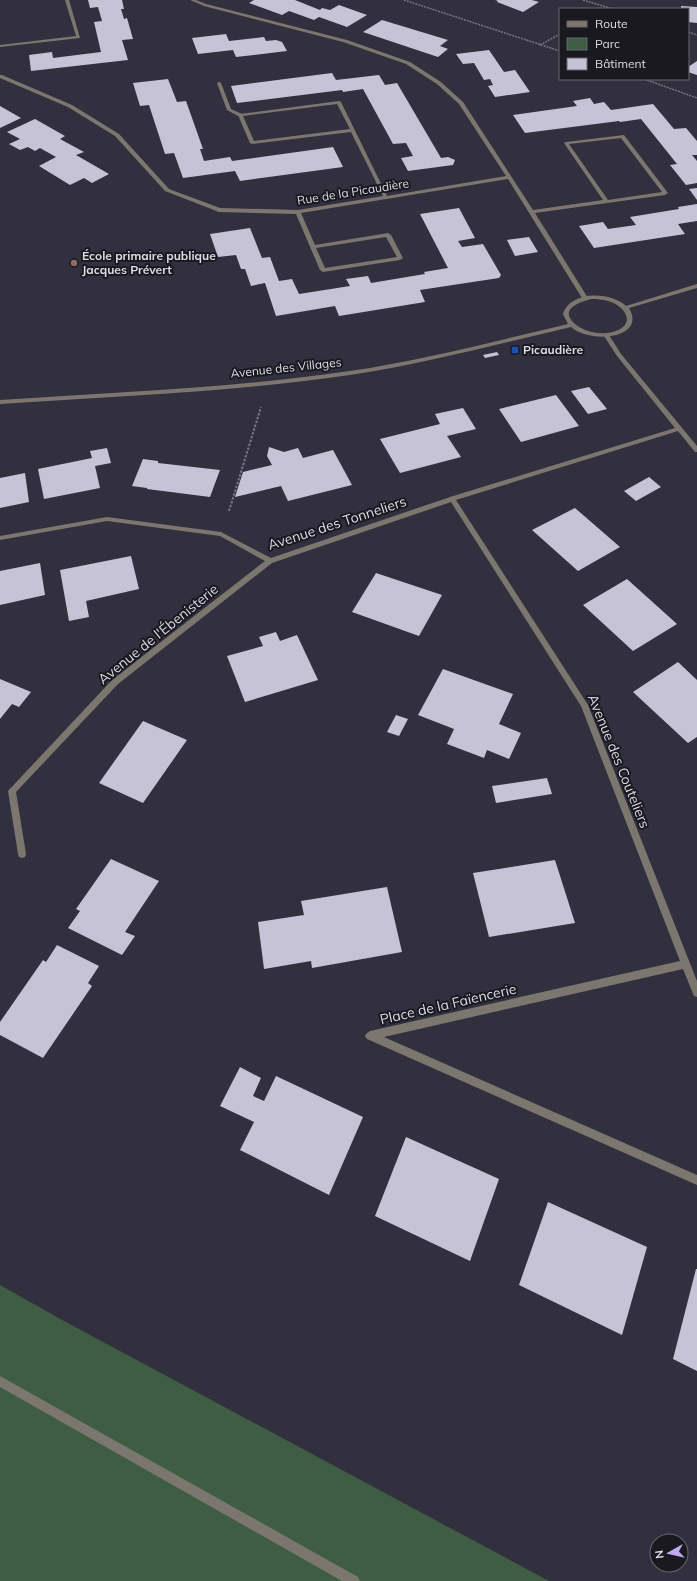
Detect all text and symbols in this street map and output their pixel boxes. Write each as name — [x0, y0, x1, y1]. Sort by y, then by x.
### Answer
legend — [559, 8, 689, 80]
text: Route — [595, 16, 628, 31]
text: Parc — [595, 36, 620, 51]
text: Bâtiment — [595, 56, 646, 71]
street label: Rue de la Picaudière — [296, 175, 410, 208]
place label: École primaire publique Jacques Prévert — [82, 248, 216, 277]
marker: École primaire publique Jacques Prévert — [69, 258, 79, 268]
place label: Picaudière — [523, 342, 583, 357]
marker: Picaudière — [510, 345, 520, 355]
street label: Avenue des Villages — [230, 354, 342, 381]
street label: Avenue des Tonneliers — [265, 492, 409, 554]
street label: Avenue de l'Ébenisterie — [94, 580, 222, 688]
street label: Avenue des Couteliers — [584, 691, 654, 831]
street label: Place de la Faïencerie — [378, 980, 518, 1028]
north arrow — [649, 1533, 689, 1573]
text: N — [652, 1549, 667, 1559]

